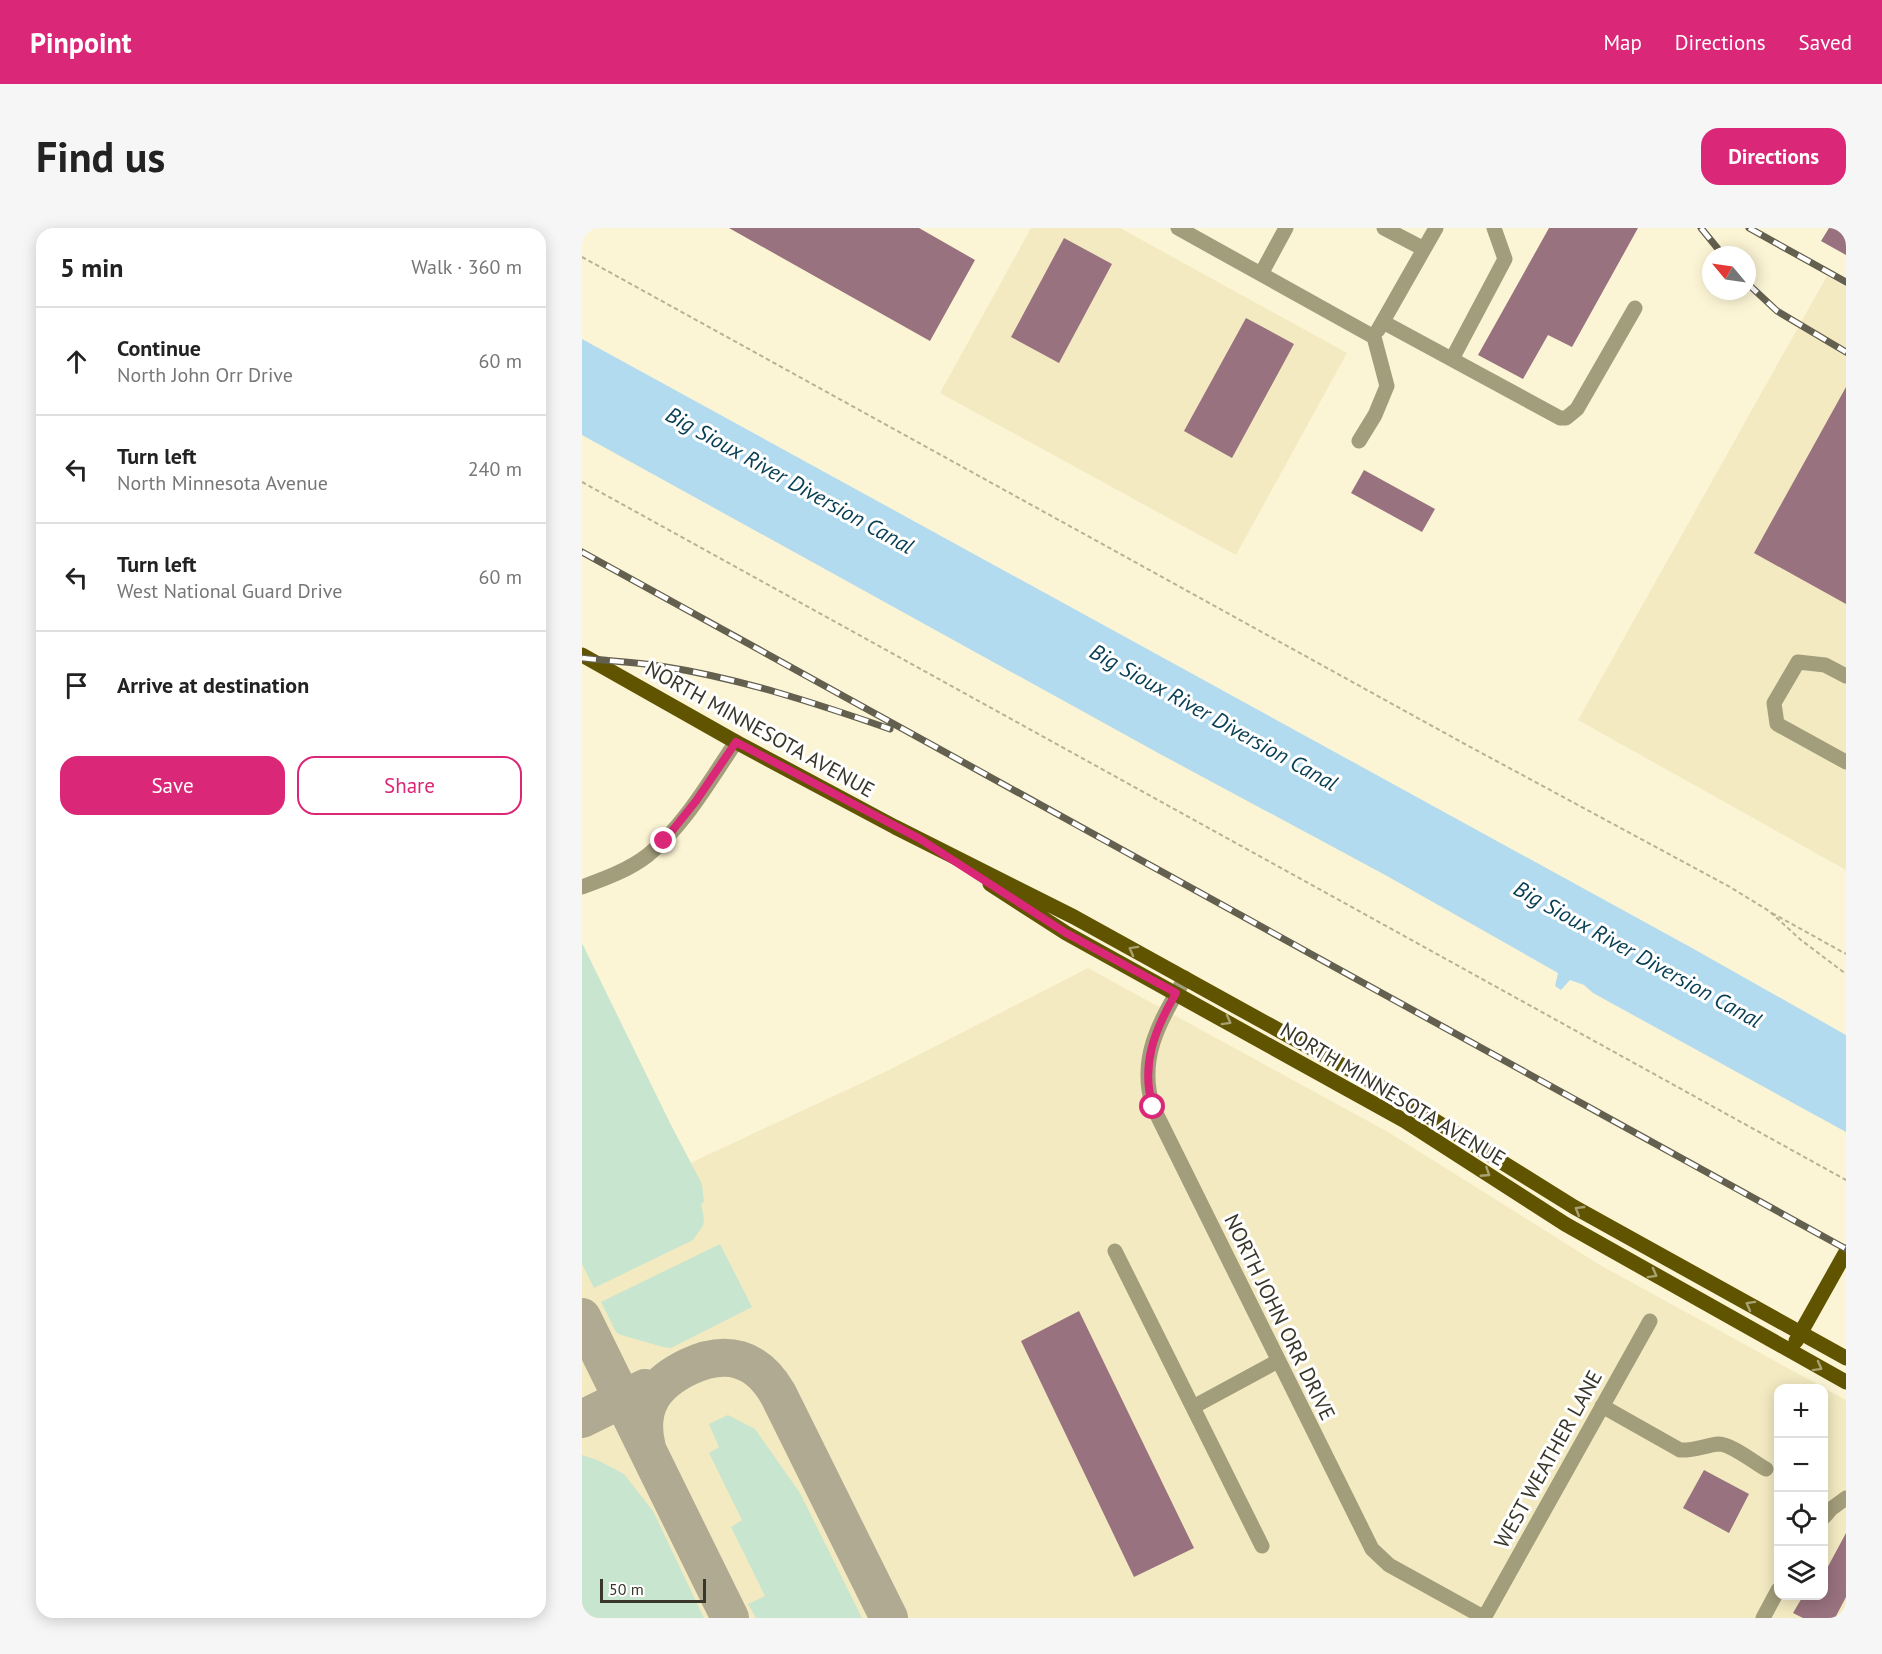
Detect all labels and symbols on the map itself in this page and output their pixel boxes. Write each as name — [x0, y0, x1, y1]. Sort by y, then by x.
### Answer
north arrow — [1702, 246, 1756, 300]
water label: Big Sioux River Diversion Canal — [661, 400, 919, 560]
water label: Big Sioux River Diversion Canal — [1085, 637, 1343, 797]
street label: NORTH MINNESOTA AVENUE — [641, 655, 879, 803]
route end — [650, 827, 676, 853]
water label: Big Sioux River Diversion Canal — [1509, 874, 1767, 1034]
one-way arrow — [1129, 946, 1140, 957]
one-way arrow — [1221, 1014, 1232, 1026]
street label: NORTH MINNESOTA AVENUE — [1275, 1016, 1511, 1172]
route start — [1139, 1093, 1165, 1119]
one-way arrow — [1479, 1166, 1490, 1177]
one-way arrow — [1575, 1206, 1585, 1218]
street label: NORTH JOHN ORR DRIVE — [1218, 1210, 1342, 1424]
one-way arrow — [1647, 1267, 1657, 1278]
one-way arrow — [1745, 1301, 1756, 1312]
one-way arrow — [1812, 1360, 1822, 1371]
street label: WEST WEATHER LANE — [1488, 1365, 1608, 1553]
scale bar — [600, 1576, 706, 1604]

